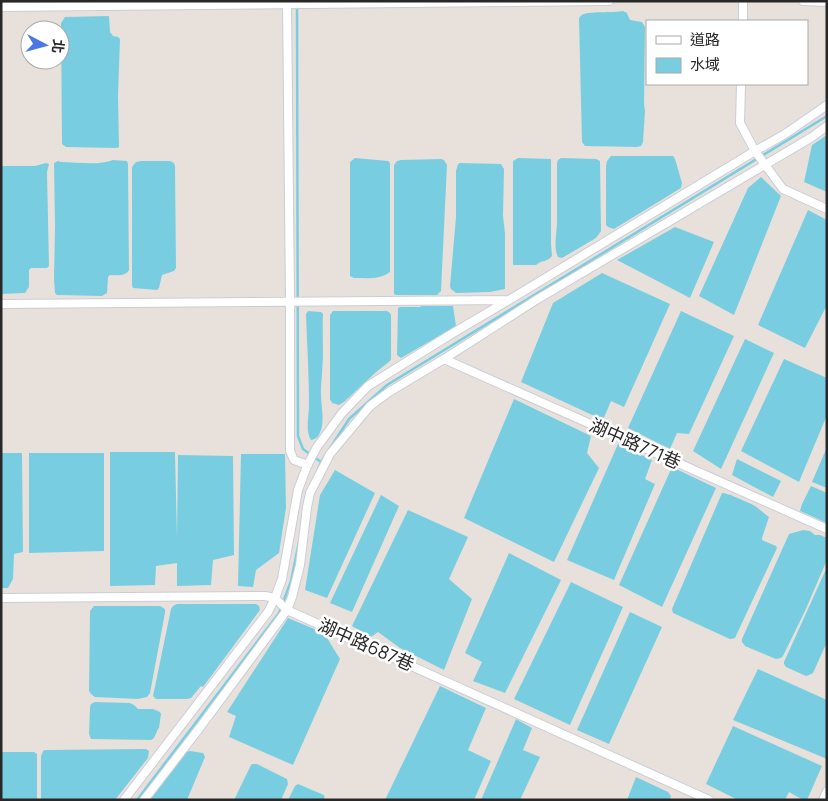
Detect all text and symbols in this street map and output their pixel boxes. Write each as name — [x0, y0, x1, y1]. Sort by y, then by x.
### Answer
north arrow — [20, 20, 70, 70]
legend — [646, 20, 808, 85]
text: 道路 — [690, 29, 720, 50]
text: 北 — [48, 38, 69, 54]
text: 水域 — [690, 54, 720, 75]
street label: 湖中路771巷 — [586, 412, 685, 474]
street label: 湖中路687巷 — [315, 612, 418, 676]

